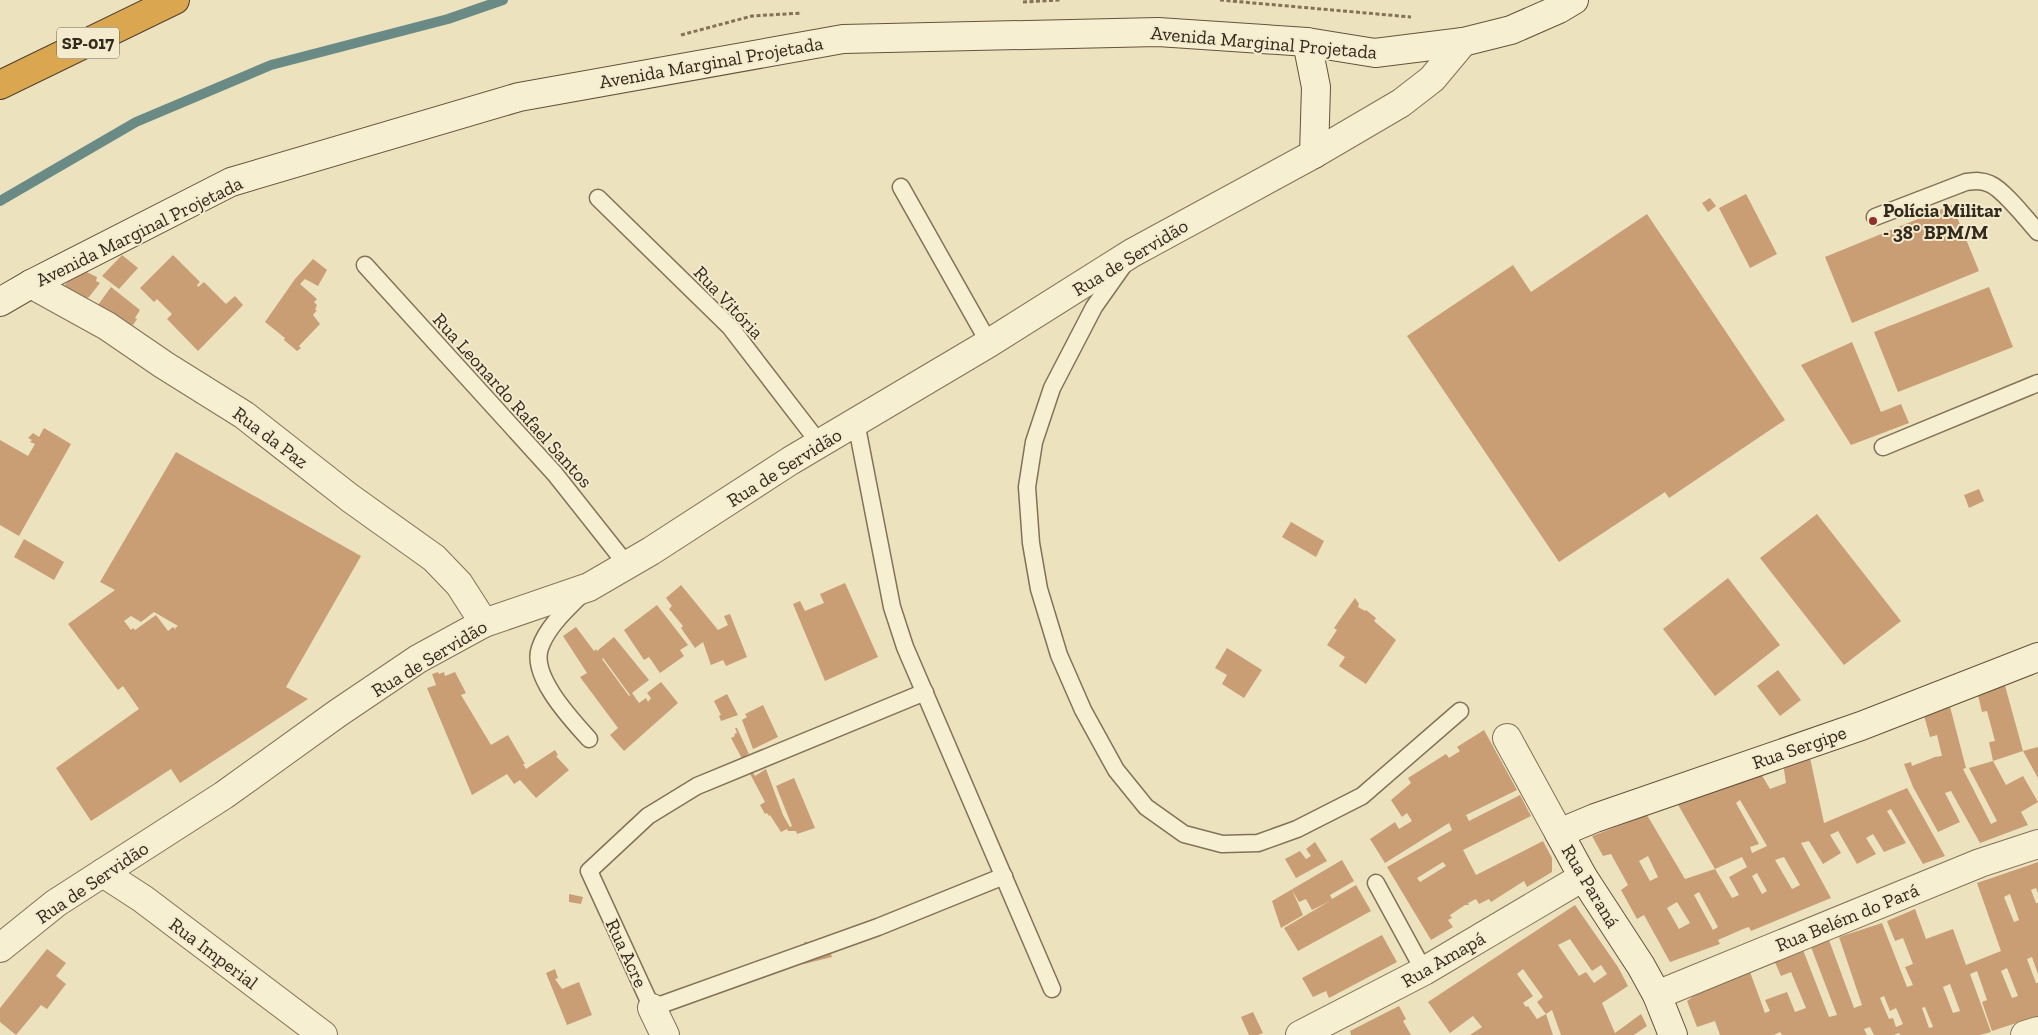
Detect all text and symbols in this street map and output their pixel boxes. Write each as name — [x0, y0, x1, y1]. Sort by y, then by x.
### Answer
street label: Avenida Marginal Projetada — [1150, 21, 1378, 64]
road number: SP-017 — [57, 28, 119, 58]
street label: Avenida Marginal Projetada — [597, 31, 825, 94]
street label: Avenida Marginal Projetada — [32, 171, 246, 292]
place label: Polícia Militar - 38º BPM/M — [1883, 199, 2003, 244]
street label: Rua de Servidão — [1068, 214, 1193, 301]
marker: Polícia Militar - 38º BPM/M — [1867, 215, 1879, 227]
street label: Rua Vitória — [689, 261, 768, 344]
street label: Rua Leonardo Rafael Santos — [428, 308, 597, 492]
street label: Rua da Paz — [228, 402, 313, 473]
street label: Rua de Servidão — [723, 423, 846, 512]
street label: Rua de Servidão — [367, 615, 492, 702]
street label: Rua Sergipe — [1749, 721, 1849, 774]
street label: Rua de Servidão — [32, 836, 153, 929]
street label: Rua Paraná — [1557, 840, 1624, 932]
street label: Rua Belém do Pará — [1772, 878, 1922, 957]
street label: Rua Imperial — [165, 913, 263, 994]
street label: Rua Acre — [601, 915, 652, 991]
street label: Rua Amapá — [1397, 926, 1489, 993]

